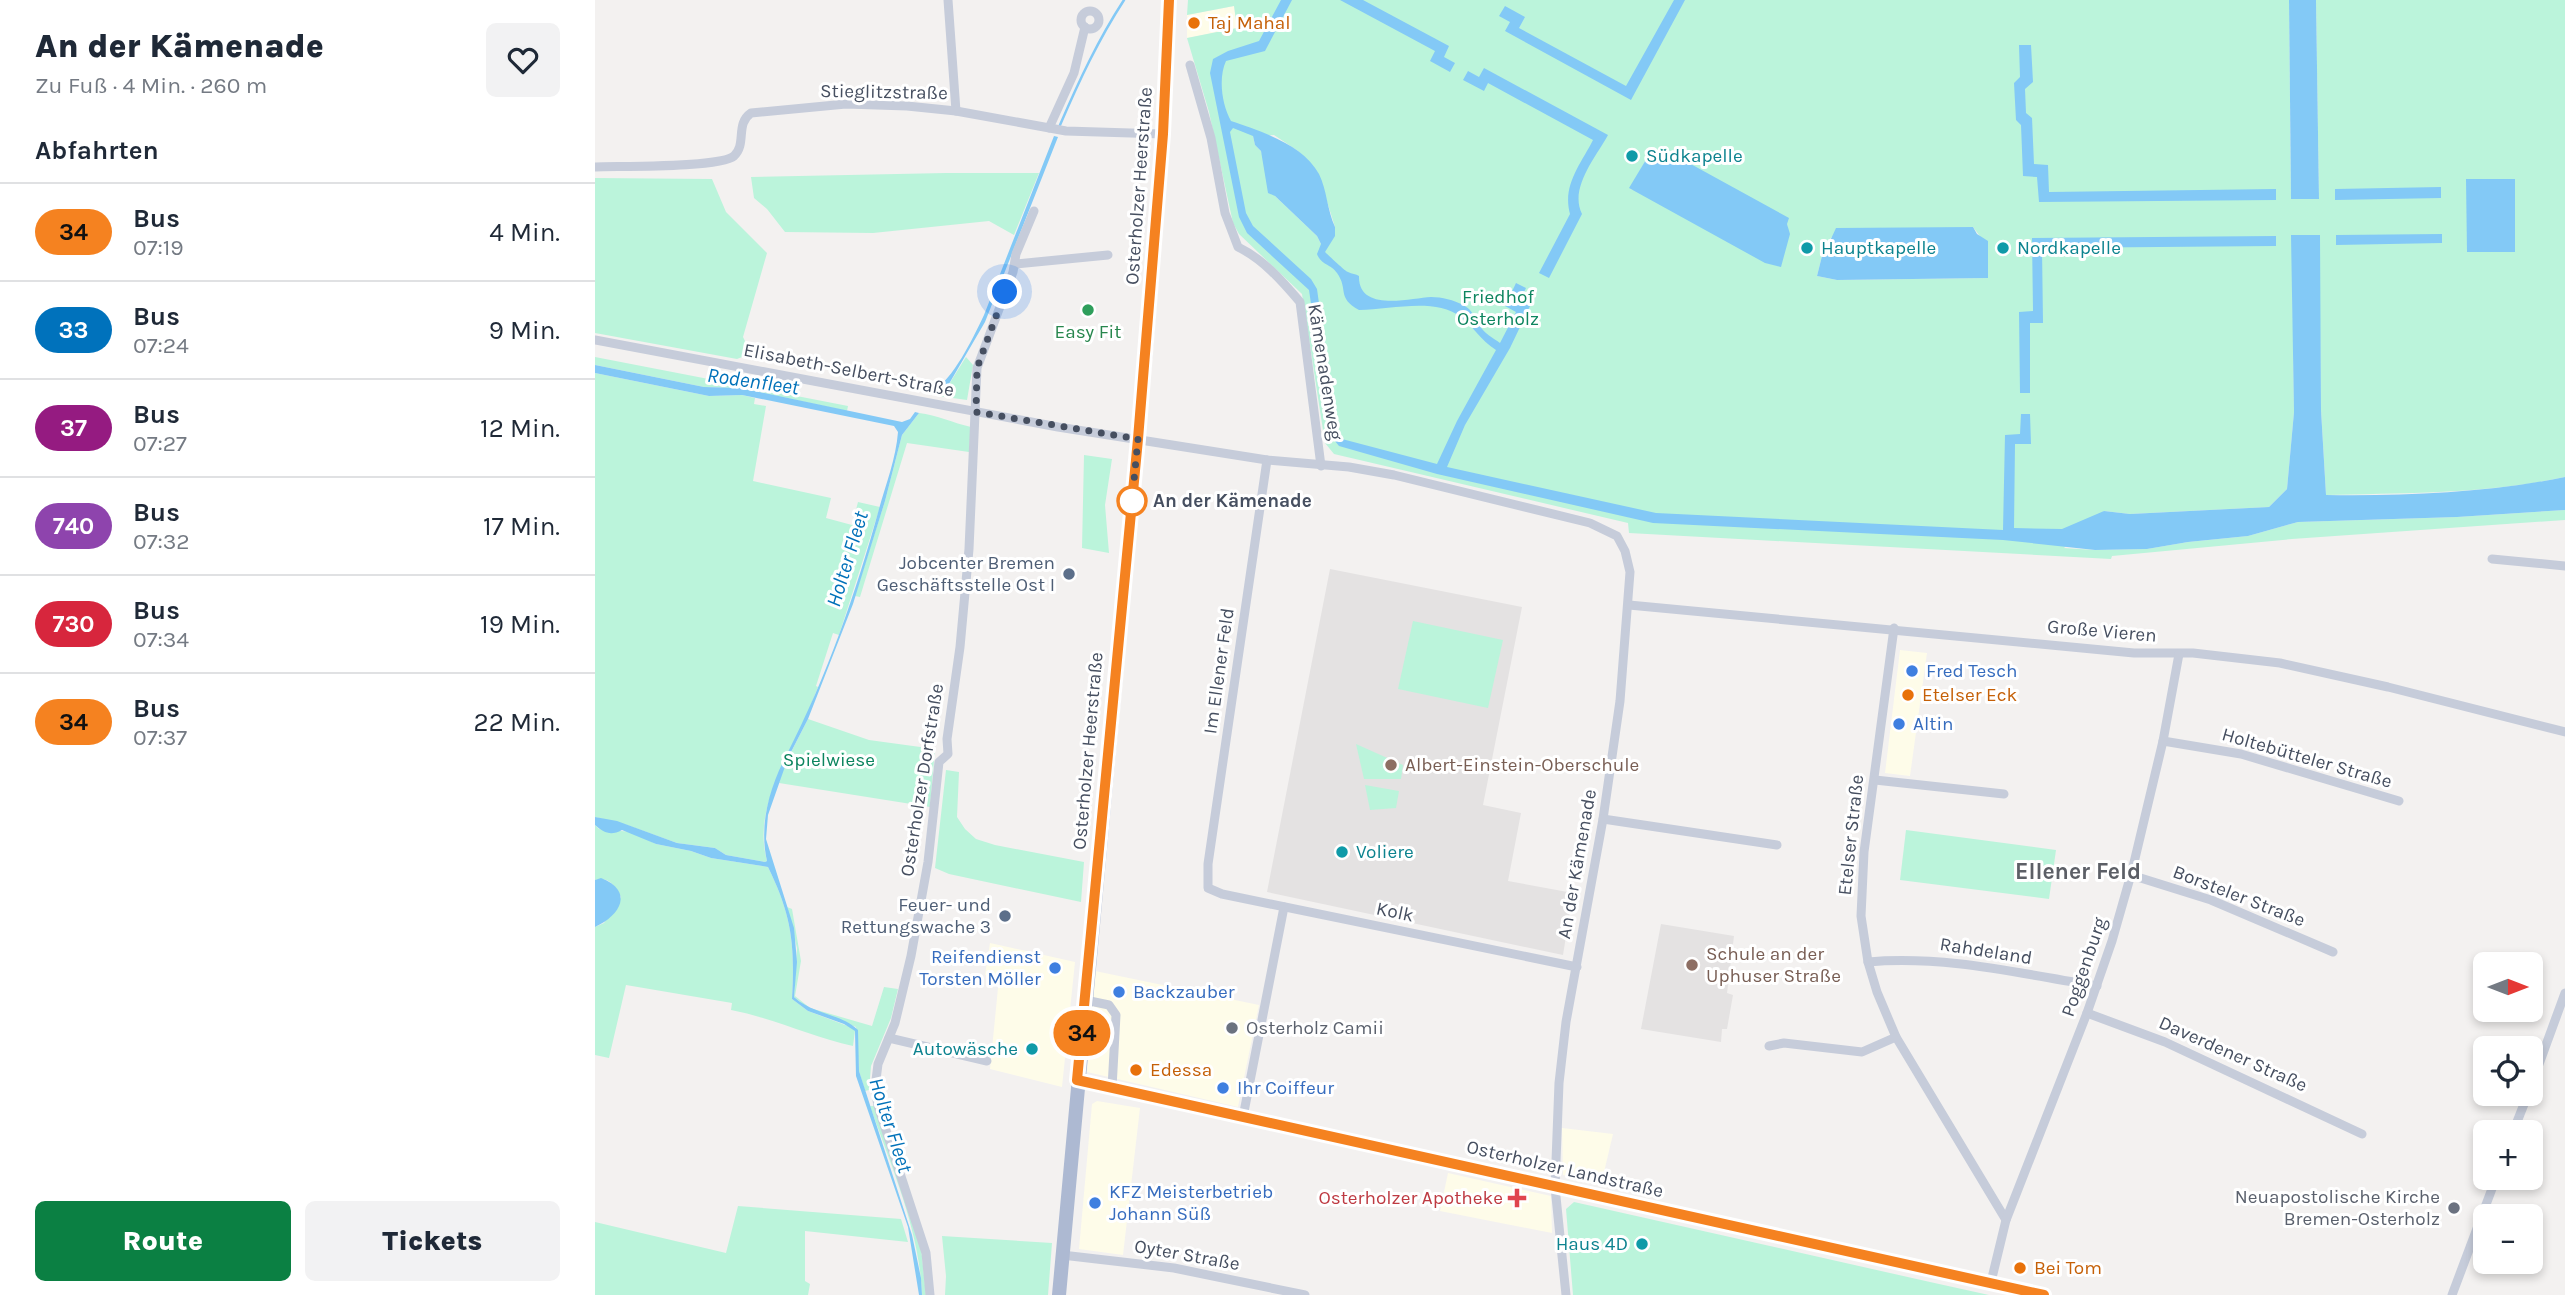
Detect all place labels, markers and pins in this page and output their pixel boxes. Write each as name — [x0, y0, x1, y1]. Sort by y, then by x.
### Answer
place label: Taj Mahal — [1208, 12, 1291, 34]
marker: Taj Mahal — [1186, 15, 1202, 31]
place label: Südkapelle — [1646, 145, 1743, 167]
marker: Südkapelle — [1624, 148, 1640, 164]
place label: Hauptkapelle — [1821, 237, 1936, 259]
place label: Nordkapelle — [2017, 237, 2121, 259]
marker: Hauptkapelle — [1799, 240, 1815, 256]
marker: Nordkapelle — [1995, 240, 2011, 256]
marker: Easy Fit — [1080, 302, 1096, 318]
place label: Easy Fit — [1055, 321, 1121, 343]
marker: An der Kämenade — [1117, 486, 1147, 516]
place label: An der Kämenade — [1153, 490, 1312, 512]
place label: Jobcenter Bremen Geschäftsstelle Ost I — [877, 552, 1055, 596]
marker: Jobcenter Bremen Geschäftsstelle Ost I — [1061, 566, 1077, 582]
place label: Fred Tesch — [1926, 660, 2017, 682]
marker: Fred Tesch — [1904, 663, 1920, 679]
place label: Etelser Eck — [1922, 684, 2018, 706]
marker: Etelser Eck — [1900, 687, 1916, 703]
place label: Altin — [1913, 713, 1954, 735]
marker: Altin — [1891, 716, 1907, 732]
place label: Albert-Einstein-Oberschule — [1405, 754, 1639, 776]
marker: Albert-Einstein-Oberschule — [1383, 757, 1399, 773]
place label: Voliere — [1356, 841, 1414, 863]
marker: Voliere — [1334, 844, 1350, 860]
place label: Feuer- und Rettungswache 3 — [841, 894, 991, 938]
marker: Feuer- und Rettungswache 3 — [997, 908, 1013, 924]
place label: Schule an der Uphuser Straße — [1706, 943, 1841, 987]
place label: Reifendienst Torsten Möller — [919, 946, 1041, 990]
marker: Schule an der Uphuser Straße — [1684, 957, 1700, 973]
marker: Reifendienst Torsten Möller — [1047, 960, 1063, 976]
place label: Backzauber — [1133, 981, 1235, 1003]
marker: Backzauber — [1111, 984, 1127, 1000]
place label: Osterholz Camii — [1246, 1017, 1384, 1039]
marker: Osterholz Camii — [1224, 1020, 1240, 1036]
place label: Autowäsche — [913, 1038, 1018, 1060]
marker: Autowäsche — [1024, 1041, 1040, 1057]
place label: Edessa — [1150, 1059, 1212, 1081]
marker: Edessa — [1128, 1062, 1144, 1078]
place label: Ihr Coiffeur — [1237, 1077, 1334, 1099]
marker: Ihr Coiffeur — [1215, 1080, 1231, 1096]
place label: KFZ Meisterbetrieb Johann Süß — [1109, 1181, 1273, 1225]
place label: Neuapostolische Kirche Bremen-Osterholz — [2235, 1186, 2440, 1230]
place label: Osterholzer Apotheke — [1318, 1187, 1503, 1209]
marker: Osterholzer Apotheke — [1509, 1190, 1525, 1206]
marker: KFZ Meisterbetrieb Johann Süß — [1087, 1195, 1103, 1211]
marker: Neuapostolische Kirche Bremen-Osterholz — [2446, 1200, 2462, 1216]
place label: Haus 4D — [1556, 1233, 1628, 1255]
marker: Haus 4D — [1634, 1236, 1650, 1252]
place label: Bei Tom — [2034, 1257, 2102, 1279]
marker: Bei Tom — [2012, 1260, 2028, 1276]

